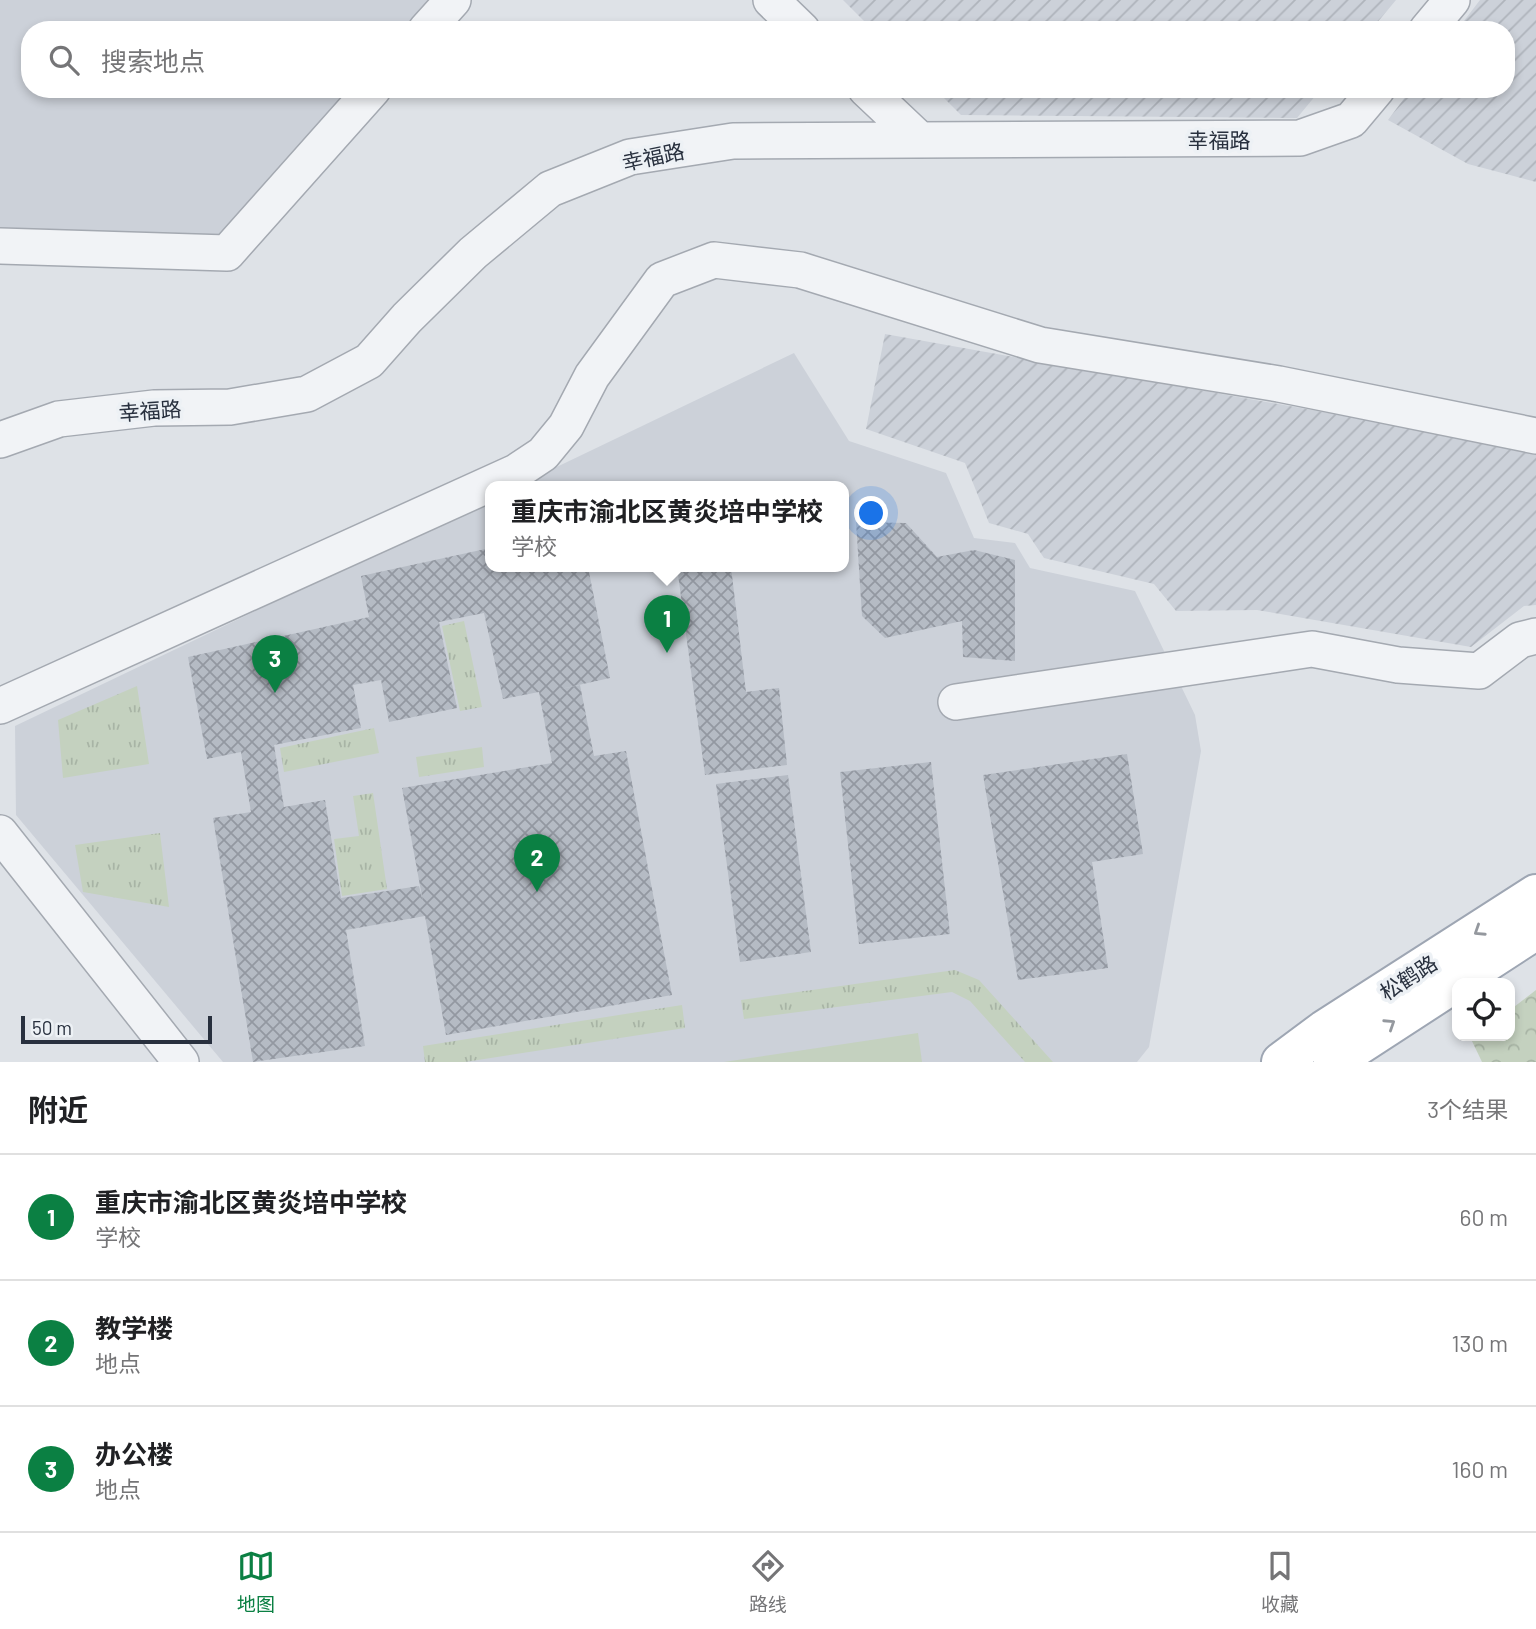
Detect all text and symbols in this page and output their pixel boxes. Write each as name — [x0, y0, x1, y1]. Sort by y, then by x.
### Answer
search box — [21, 21, 1515, 98]
icon: search — [45, 41, 83, 79]
text: 搜索地点 — [101, 45, 205, 76]
street label: 幸福路 — [1188, 127, 1251, 152]
street label: 幸福路 — [620, 137, 686, 175]
street label: 幸福路 — [118, 395, 182, 425]
popup — [485, 481, 849, 572]
text: 重庆市渝北区黄炎培中学校 — [511, 495, 823, 526]
your location — [854, 496, 888, 530]
text: 学校 — [511, 532, 557, 560]
pin: 1 — [644, 595, 690, 653]
pin: 3 — [252, 635, 298, 693]
pin: 2 — [514, 834, 560, 892]
one-way arrow — [1473, 923, 1486, 936]
street label: 松鹤路 — [1375, 949, 1441, 1005]
map controls — [1452, 978, 1515, 1041]
button: locate — [1452, 978, 1515, 1041]
scale bar — [21, 1013, 212, 1045]
text: 50 m — [32, 1016, 72, 1039]
one-way arrow — [1383, 1020, 1396, 1033]
text: 附近 — [28, 1091, 88, 1127]
text: 3个结果 — [1427, 1095, 1508, 1123]
text: 重庆市渝北区黄炎培中学校 — [95, 1186, 407, 1217]
text: 1 — [47, 1203, 55, 1231]
text: 60 m — [1460, 1203, 1508, 1231]
text: 学校 — [95, 1223, 141, 1251]
text: 教学楼 — [95, 1312, 173, 1343]
text: 2 — [45, 1329, 57, 1357]
text: 130 m — [1451, 1329, 1508, 1357]
text: 地点 — [95, 1349, 141, 1377]
text: 办公楼 — [95, 1438, 173, 1469]
text: 3 — [45, 1455, 57, 1483]
text: 160 m — [1451, 1455, 1508, 1483]
text: 地点 — [95, 1475, 141, 1503]
tab: 地图 — [237, 1547, 275, 1616]
tab: 路线 — [749, 1547, 787, 1616]
tab: 收藏 — [1261, 1547, 1299, 1616]

